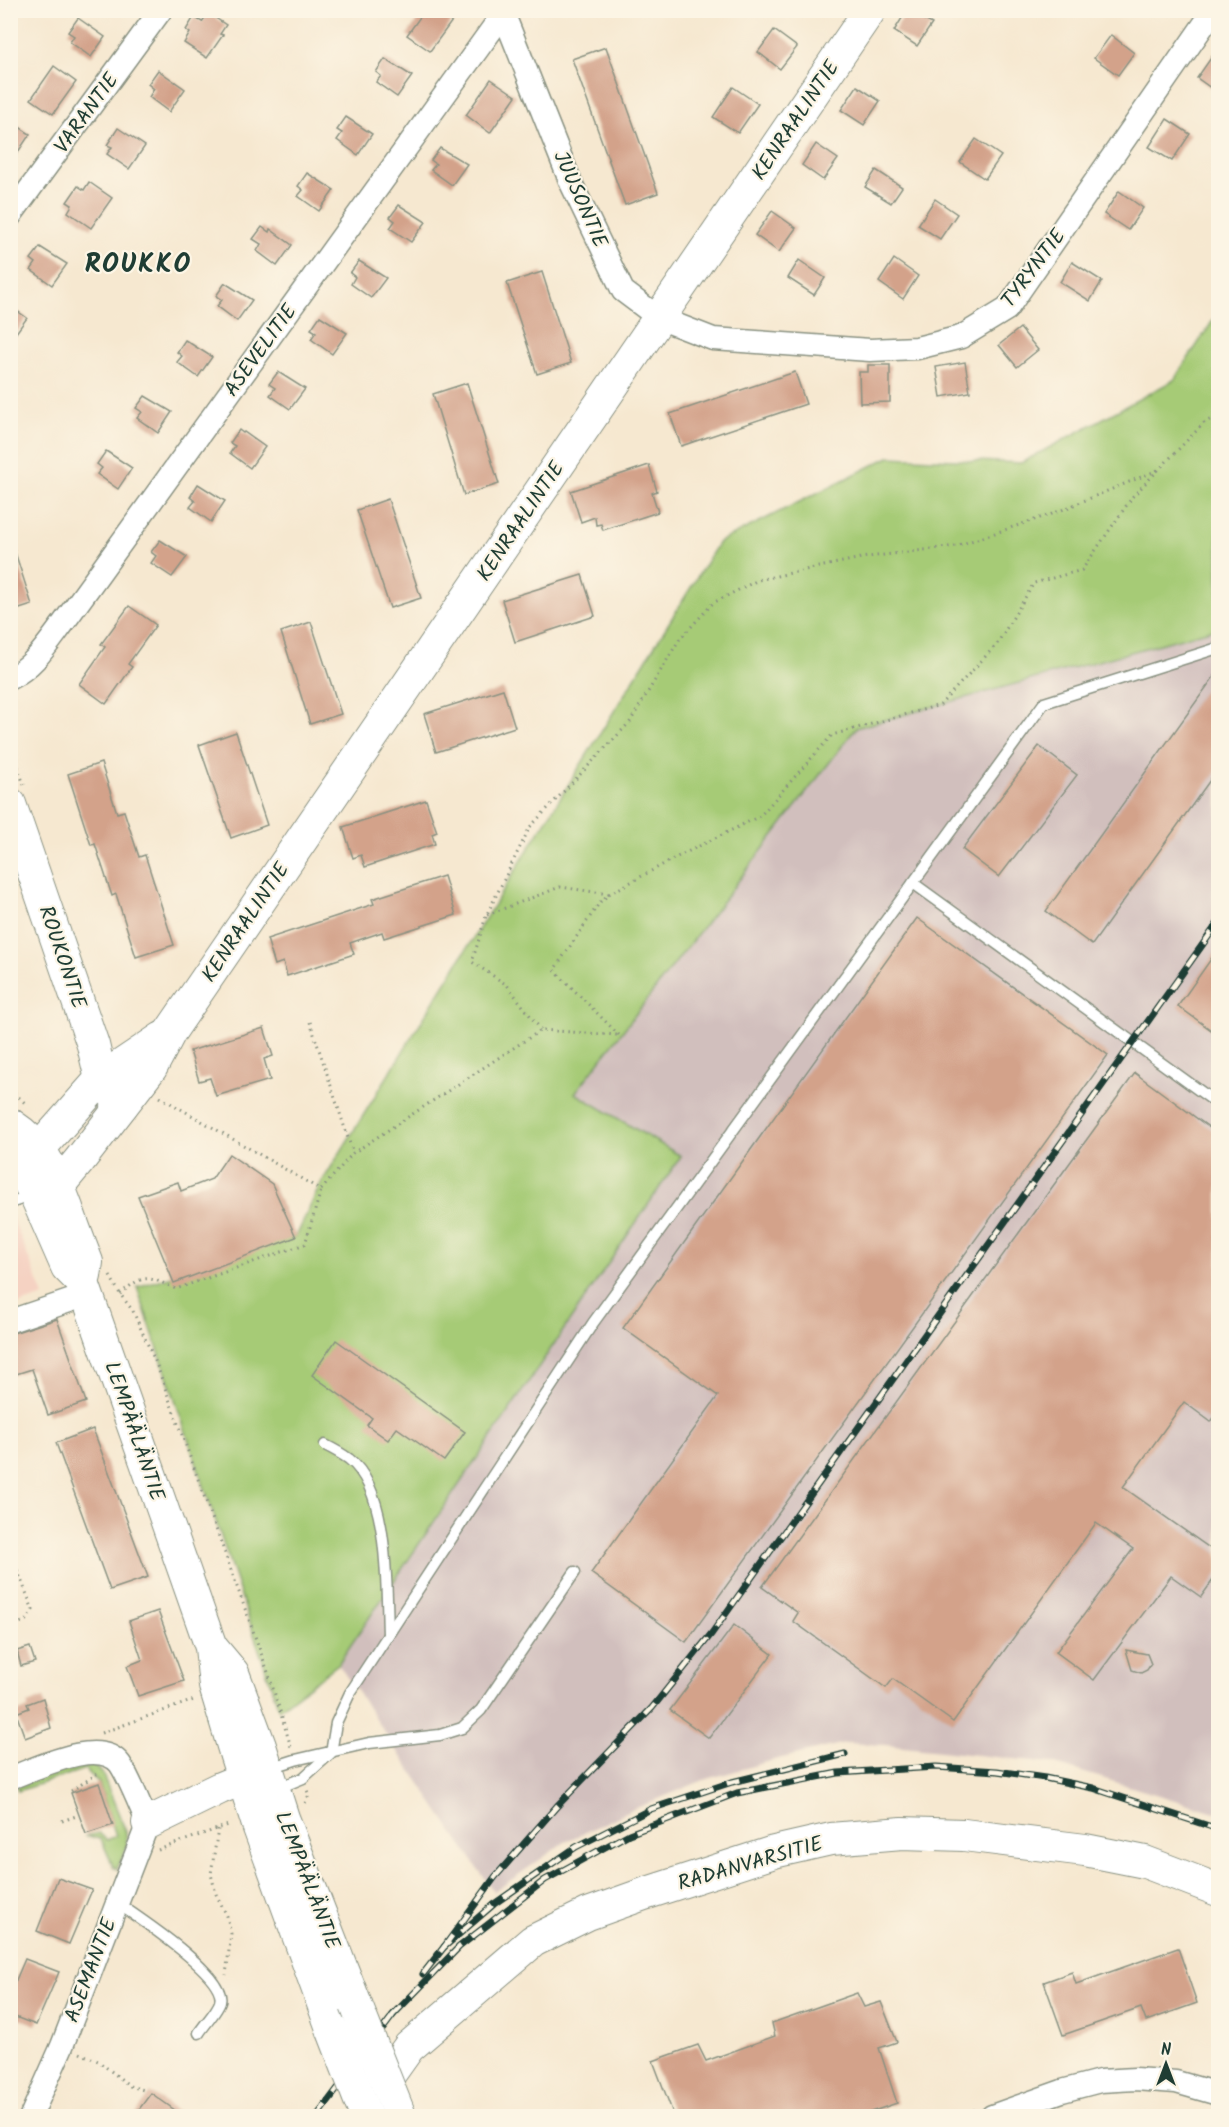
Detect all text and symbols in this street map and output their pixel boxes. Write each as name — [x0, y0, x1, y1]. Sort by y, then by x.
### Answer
street label: KENRAALINTIE — [744, 53, 849, 188]
street label: VARANTIE — [46, 66, 128, 161]
street label: JUUSONTIE — [544, 146, 616, 254]
street label: TYRYNTIE — [993, 222, 1075, 316]
district label: ROUKKO — [84, 243, 192, 286]
street label: ASEVELITIE — [216, 297, 307, 404]
street label: KENRAALINTIE — [469, 454, 574, 589]
street label: KENRAALINTIE — [194, 855, 299, 990]
street label: ROUKONTIE — [29, 901, 95, 1014]
street label: LEMPÄÄLÄNTIE — [94, 1357, 173, 1506]
street label: LEMPÄÄLÄNTIE — [265, 1807, 348, 1955]
street label: RADANVARSITIE — [674, 1828, 827, 1901]
street label: ASEMANTIE — [56, 1913, 127, 2028]
north arrow — [1136, 2034, 1196, 2094]
text: N — [1161, 2038, 1171, 2063]

